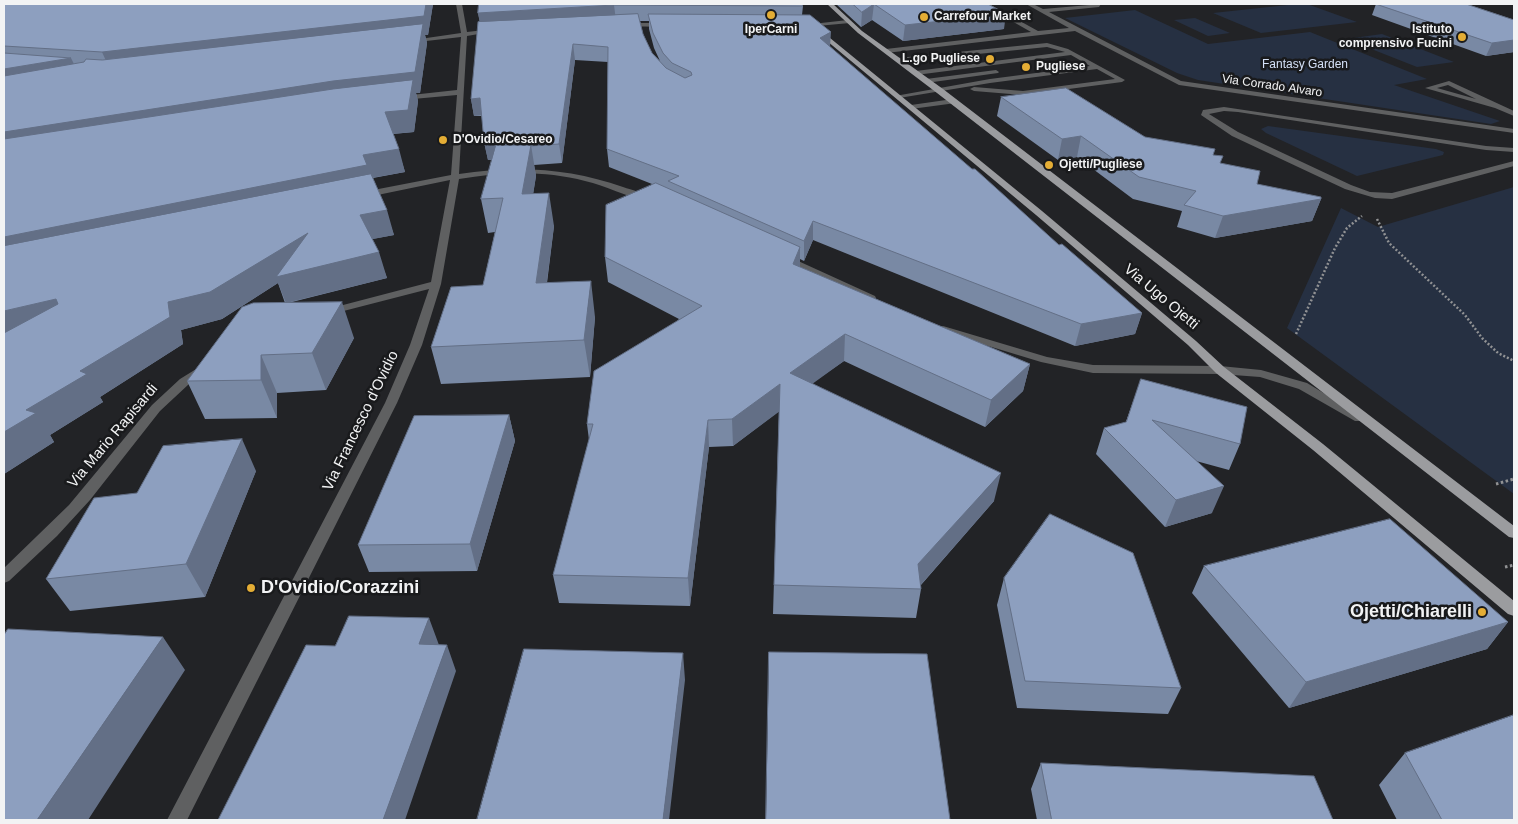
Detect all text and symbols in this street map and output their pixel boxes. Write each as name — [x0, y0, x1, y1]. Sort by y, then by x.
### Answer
marker: IperCarni — [765, 9, 777, 21]
place label: Carrefour Market — [934, 10, 1031, 24]
marker: Carrefour Market — [918, 11, 930, 23]
place label: IperCarni — [745, 23, 797, 37]
place label: Istituto comprensivo Fucini — [1339, 23, 1452, 51]
marker: Istituto comprensivo Fucini — [1456, 31, 1468, 43]
place label: L.go Pugliese — [902, 52, 980, 66]
marker: L.go Pugliese — [984, 53, 996, 65]
park label: Fantasy Garden — [1262, 58, 1348, 72]
place label: Pugliese — [1036, 60, 1085, 74]
marker: Pugliese — [1020, 61, 1032, 73]
street label: Via Corrado Alvaro — [1221, 72, 1323, 100]
place label: D'Ovidio/Cesareo — [453, 133, 553, 147]
marker: D'Ovidio/Cesareo — [437, 134, 449, 146]
place label: Ojetti/Pugliese — [1059, 158, 1142, 172]
marker: Ojetti/Pugliese — [1043, 159, 1055, 171]
street label: Via Ugo Ojetti — [1120, 260, 1202, 334]
street label: Via Francesco d'Ovidio — [319, 348, 403, 494]
street label: Via Mario Rapisardi — [64, 380, 162, 492]
place label: D'Ovidio/Corazzini — [261, 577, 419, 599]
marker: D'Ovidio/Corazzini — [245, 582, 257, 594]
place label: Ojetti/Chiarelli — [1350, 601, 1472, 623]
marker: Ojetti/Chiarelli — [1476, 606, 1488, 618]

